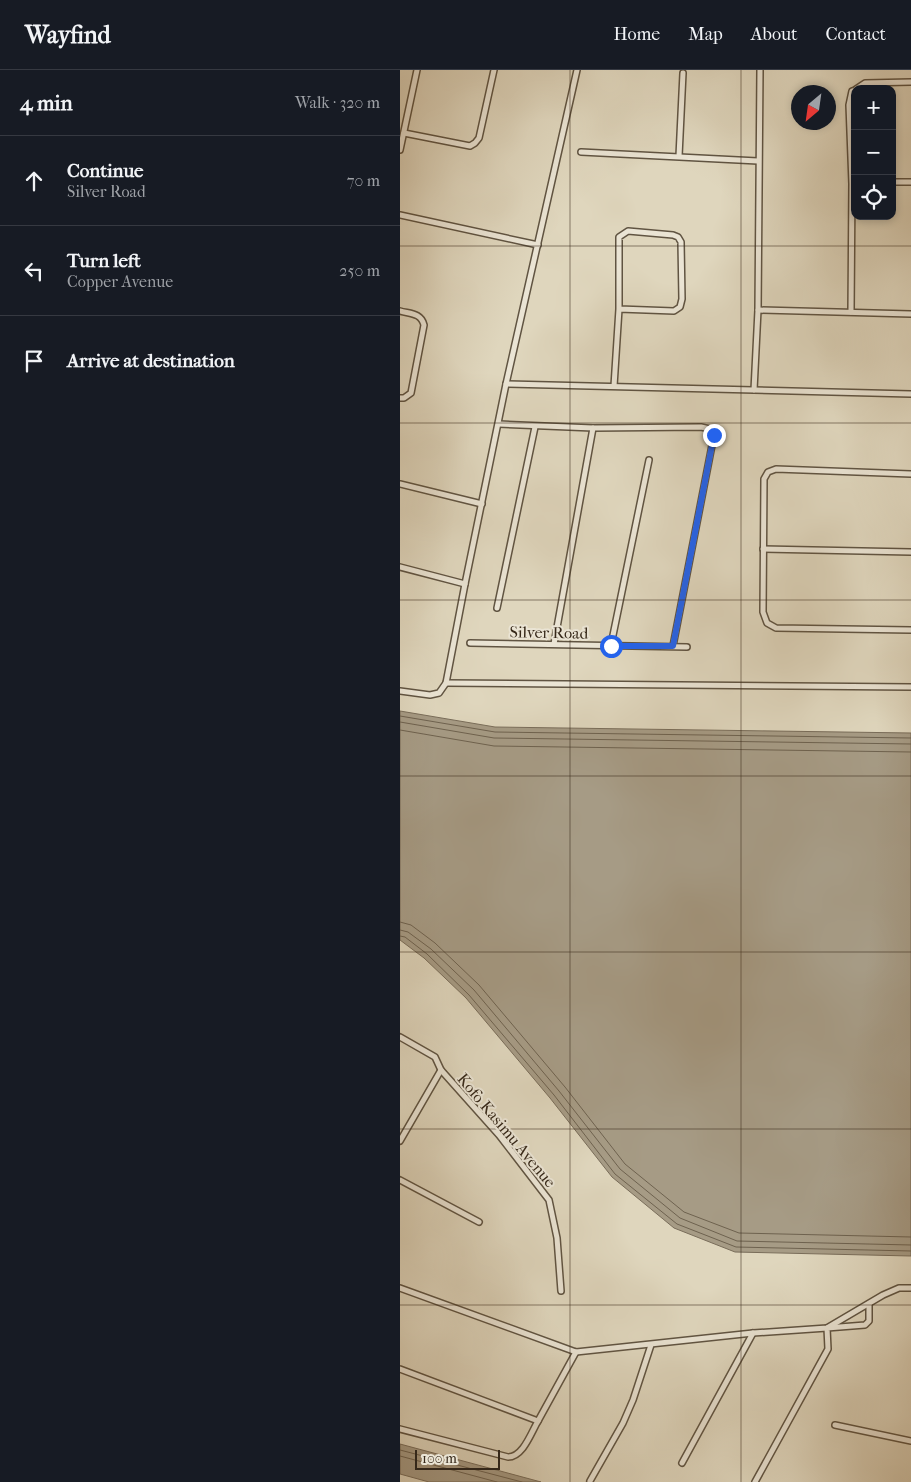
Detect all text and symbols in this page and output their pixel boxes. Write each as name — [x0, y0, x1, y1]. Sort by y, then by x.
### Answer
text: Wayfind — [25, 21, 111, 49]
text: Home — [613, 24, 660, 45]
text: Map — [688, 24, 723, 45]
text: About — [751, 24, 797, 45]
text: Contact — [825, 24, 886, 45]
north arrow — [791, 85, 836, 130]
map controls — [851, 85, 896, 220]
button: + — [851, 85, 896, 130]
text: 4 min — [20, 91, 73, 115]
text: Walk · 320 m — [295, 93, 380, 112]
button: − — [851, 130, 896, 175]
text: Continue — [67, 160, 143, 182]
icon: ahead — [20, 167, 48, 195]
text: 70 m — [347, 171, 380, 190]
button: locate — [851, 175, 896, 220]
text: Silver Road — [67, 182, 146, 201]
text: Turn left — [67, 250, 141, 272]
icon: left — [20, 257, 48, 285]
text: 250 m — [339, 261, 380, 280]
text: Copper Avenue — [67, 272, 173, 291]
icon: arrive — [20, 347, 48, 375]
text: Arrive at destination — [67, 350, 235, 372]
route end — [703, 424, 726, 447]
street label: Silver Road — [510, 622, 589, 643]
route start — [600, 635, 623, 658]
street label: Kofo Kasimu Avenue — [453, 1069, 560, 1191]
scale bar — [415, 1447, 500, 1470]
text: 100 m — [422, 1450, 457, 1467]

